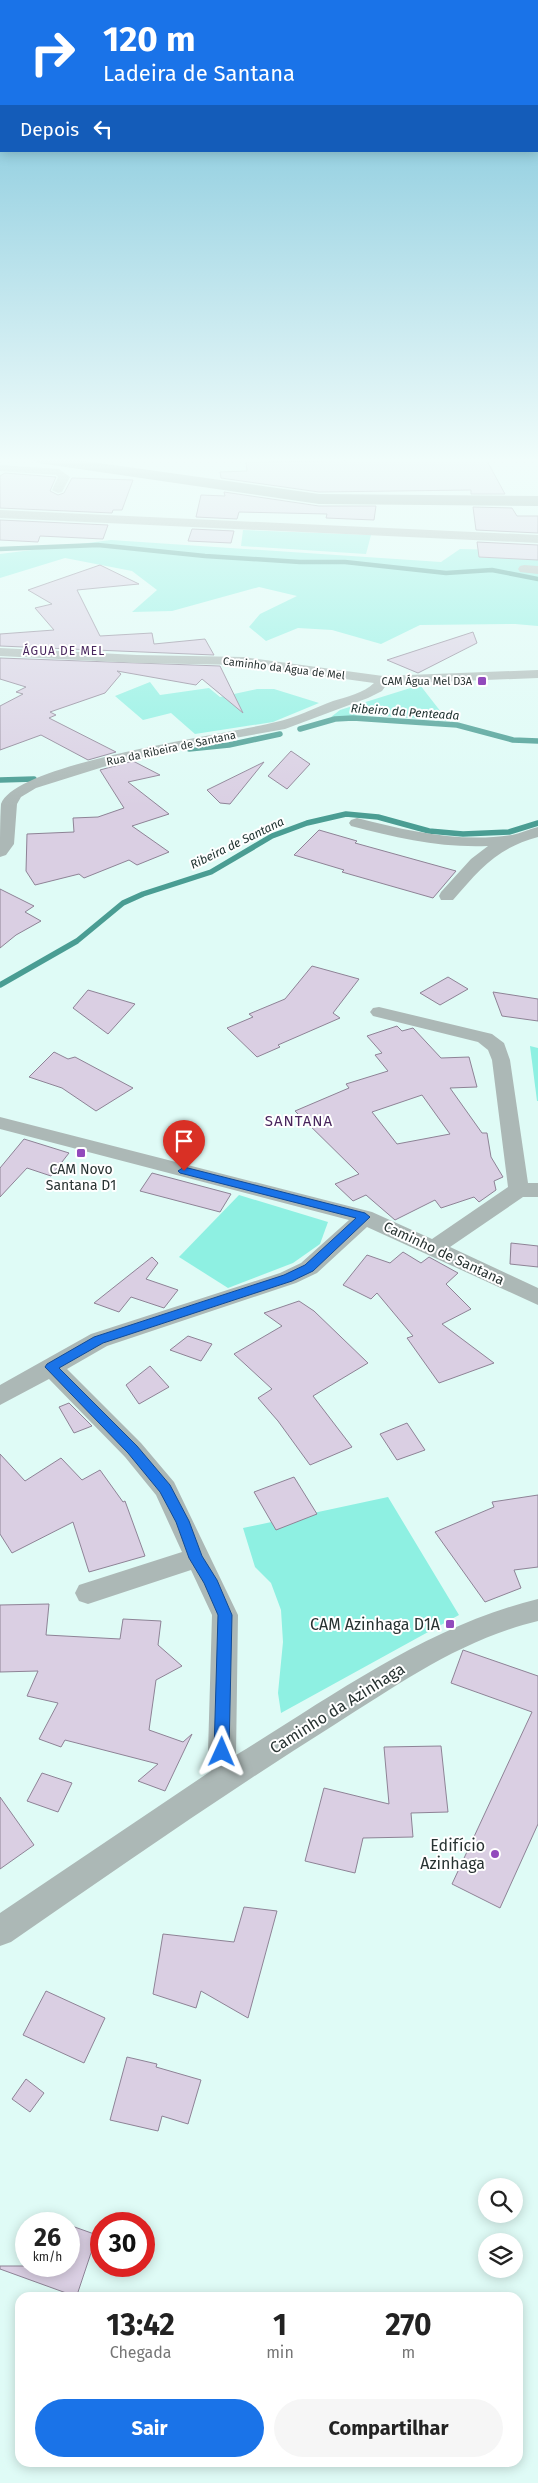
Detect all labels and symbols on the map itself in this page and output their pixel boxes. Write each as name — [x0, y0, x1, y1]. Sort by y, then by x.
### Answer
district label: ÁGUA DE MEL — [23, 643, 105, 658]
street label: Caminho da Água de Mel — [222, 654, 346, 682]
place label: CAM Água Mel D3A — [382, 674, 473, 688]
marker: CAM Água Mel D3A — [476, 675, 488, 687]
water label: Ribeiro da Penteada — [350, 701, 460, 723]
street label: Rua da Ribeira de Santana — [105, 728, 237, 769]
water label: Ribeira de Santana — [188, 814, 286, 872]
district label: SANTANA — [265, 1112, 333, 1130]
pin — [163, 1120, 205, 1171]
marker: CAM Novo Santana D1 — [75, 1147, 87, 1159]
place label: CAM Novo Santana D1 — [46, 1161, 116, 1194]
street label: Caminho de Santana — [381, 1218, 507, 1289]
place label: CAM Azinhaga D1A — [310, 1615, 441, 1634]
marker: CAM Azinhaga D1A — [444, 1618, 456, 1630]
street label: Caminho da Azinhaga — [266, 1659, 408, 1758]
position arrow — [195, 1725, 247, 1777]
place label: Edifício Azinhaga — [420, 1836, 485, 1873]
marker: Edifício Azinhaga — [489, 1848, 501, 1860]
speed limit sign: 30 — [90, 2212, 155, 2277]

